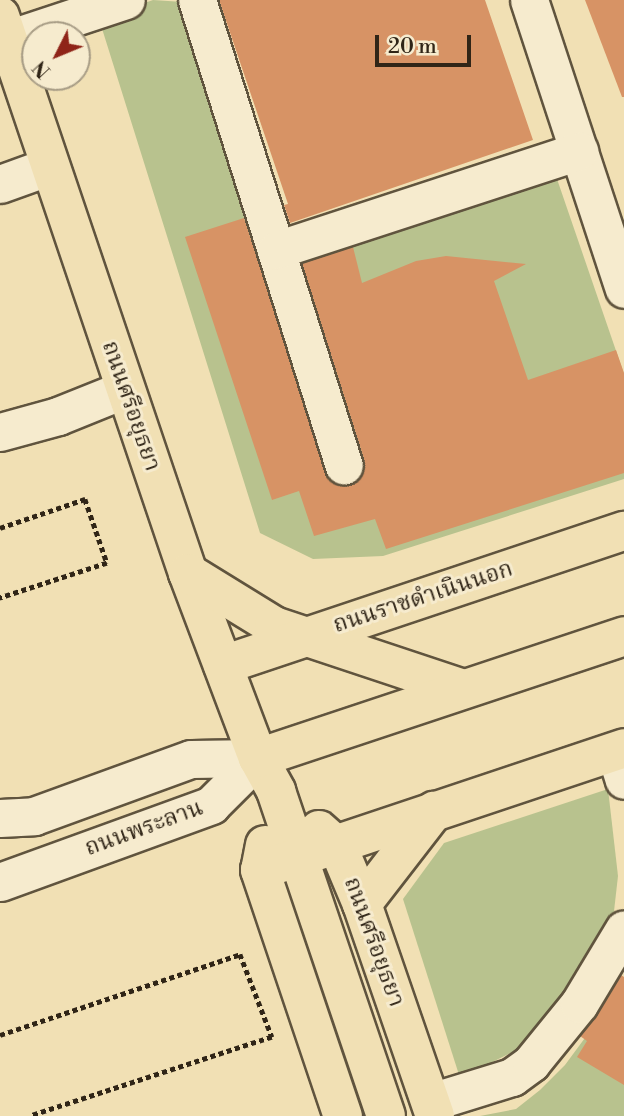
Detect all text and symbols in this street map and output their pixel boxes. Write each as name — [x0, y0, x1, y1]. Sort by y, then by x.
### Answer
north arrow — [21, 21, 91, 91]
scale bar — [379, 21, 475, 65]
text: 20 m — [388, 34, 437, 60]
text: N — [28, 55, 56, 83]
street label: ถนนศรีอยุธยา — [96, 337, 166, 475]
street label: ถนนราชดำเนินนอก — [330, 555, 516, 639]
street label: ถนนพระลาน — [81, 794, 207, 862]
street label: ถนนศรีอยุธยา — [338, 873, 410, 1011]

